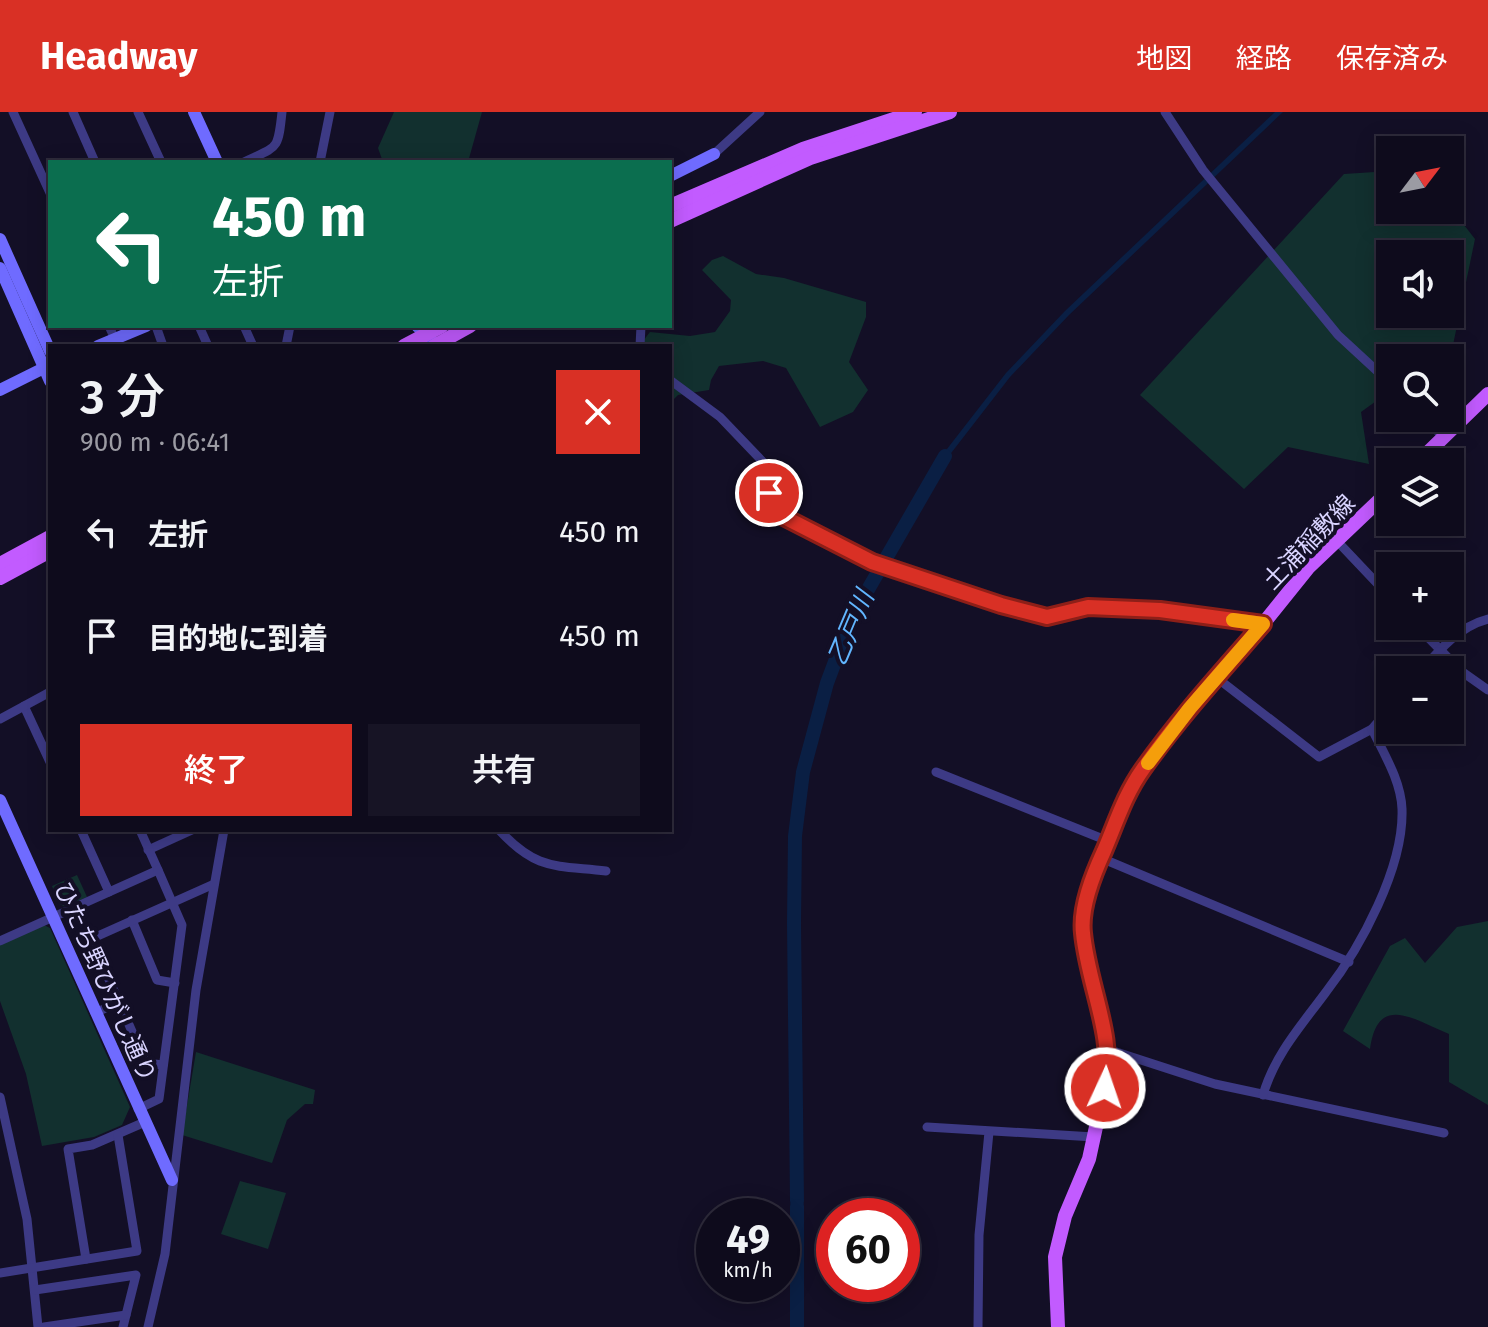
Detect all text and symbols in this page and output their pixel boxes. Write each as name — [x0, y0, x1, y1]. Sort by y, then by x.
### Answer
text: Headway — [40, 33, 197, 79]
text: 地図 — [1136, 42, 1192, 75]
text: 経路 — [1236, 42, 1292, 75]
text: 保存済み — [1336, 42, 1448, 75]
north arrow — [1376, 136, 1464, 224]
map controls — [1376, 136, 1464, 744]
text: 450 m — [212, 184, 366, 251]
icon: left — [80, 192, 184, 296]
button: sound — [1376, 240, 1464, 328]
text: 左折 — [212, 260, 284, 304]
button: search — [1376, 344, 1464, 432]
text: 3 分 — [80, 368, 164, 426]
button: close — [556, 370, 640, 454]
text: 900 m · 06:41 — [80, 427, 230, 458]
button: layers — [1376, 448, 1464, 536]
pin — [735, 459, 803, 527]
icon: arrive — [747, 471, 791, 515]
street label: 土浦稲敷線 — [1257, 489, 1361, 595]
icon: left — [80, 510, 124, 554]
text: 450 m — [559, 514, 640, 550]
text: 左折 — [148, 517, 208, 553]
button: + — [1376, 552, 1464, 640]
water label: 乙戸川 — [821, 583, 882, 670]
icon: arrive — [80, 614, 124, 658]
text: 450 m — [559, 618, 640, 654]
text: 目的地に到着 — [148, 621, 328, 657]
button: − — [1376, 656, 1464, 744]
button: 終了 — [80, 724, 352, 816]
button: 共有 — [368, 724, 640, 816]
street label: ひたち野ひがし通り — [48, 878, 162, 1086]
position arrow — [1063, 1046, 1147, 1130]
speed limit sign: 60 — [816, 1198, 920, 1302]
text: 49 — [726, 1216, 770, 1264]
text: km/h — [723, 1258, 773, 1282]

